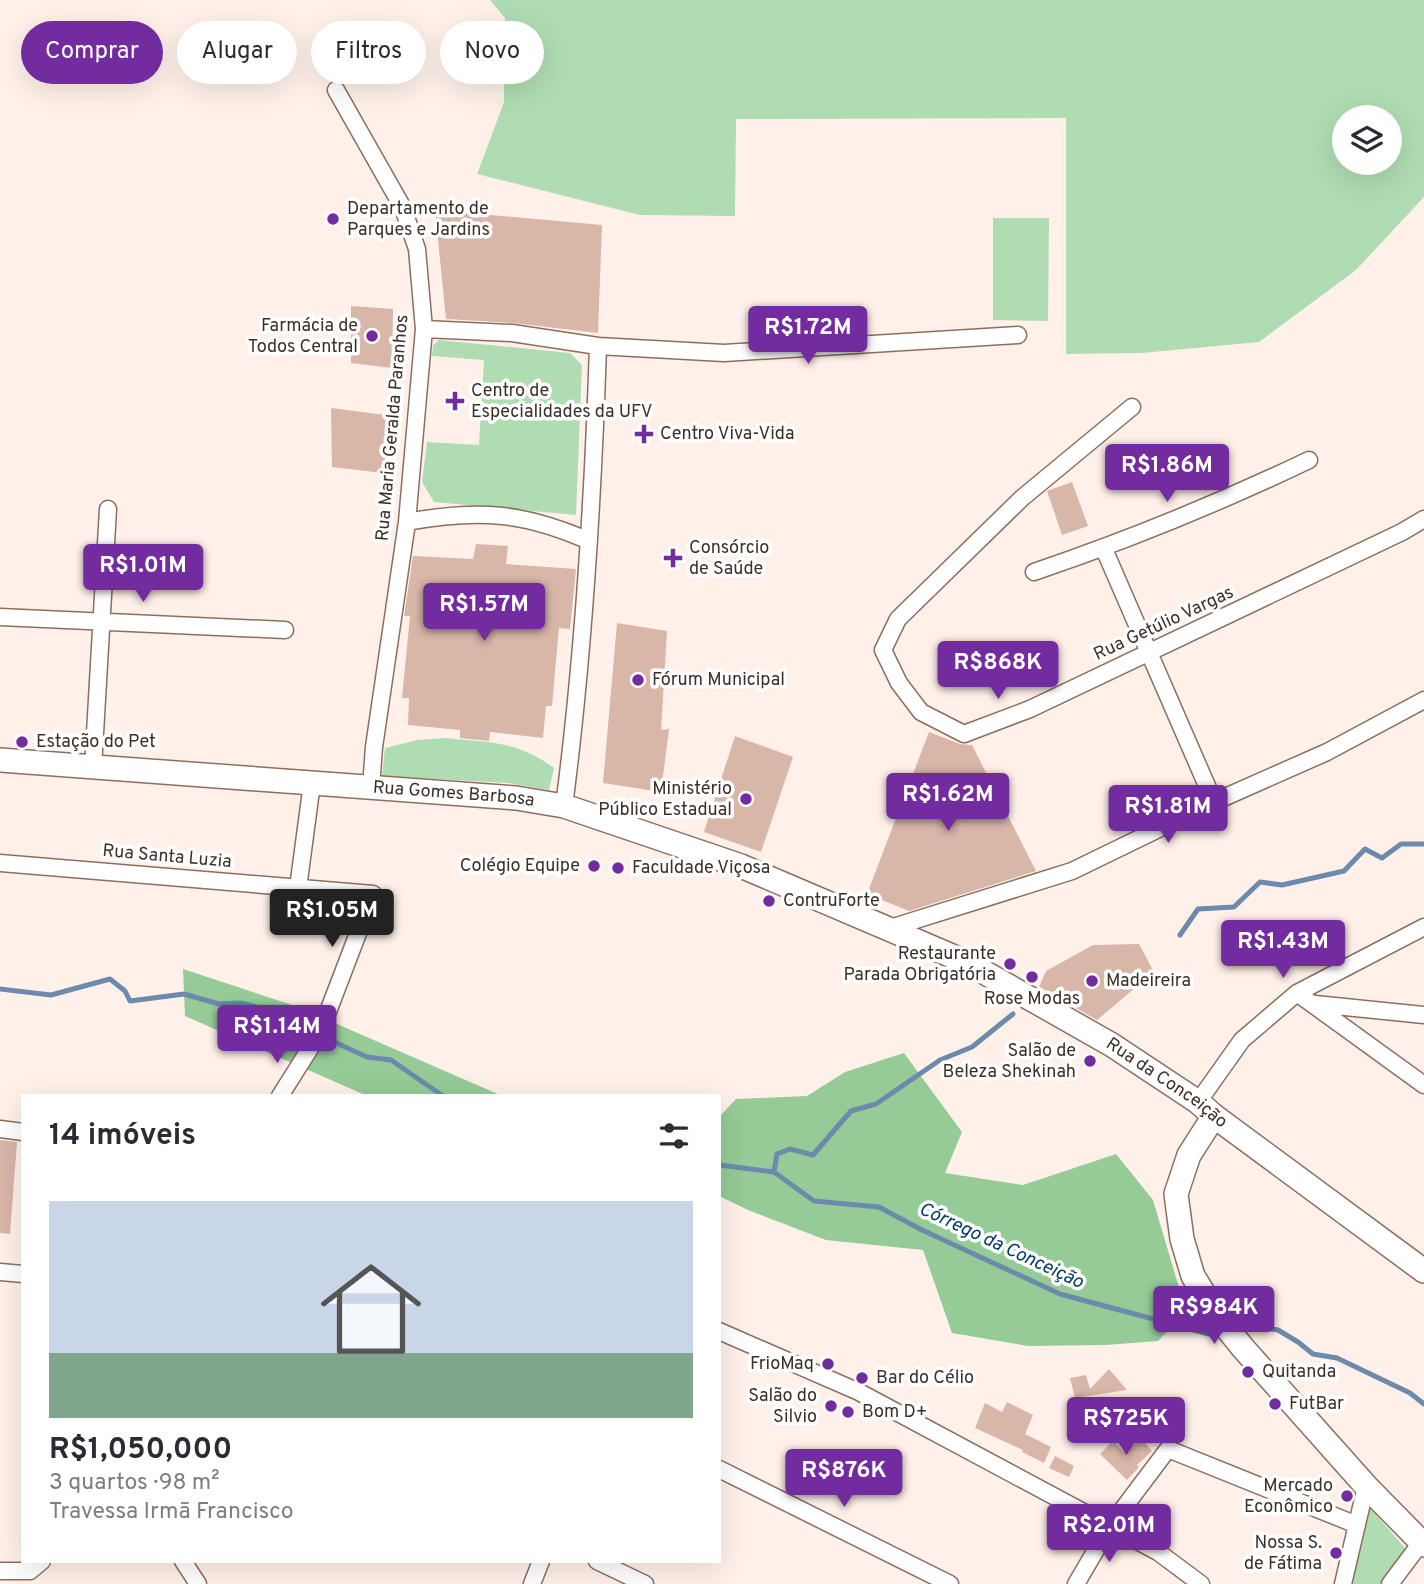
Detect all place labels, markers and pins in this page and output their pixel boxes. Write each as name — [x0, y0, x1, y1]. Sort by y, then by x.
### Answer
place label: Departamento de Parques e Jardins — [347, 198, 490, 242]
marker: Departamento de Parques e Jardins — [325, 211, 341, 227]
pin: R$1.72M — [743, 306, 873, 366]
place label: Farmácia de Todos Central — [248, 315, 358, 359]
marker: Farmácia de Todos Central — [364, 328, 380, 344]
place label: Centro de Especialidades da UFV — [471, 380, 653, 424]
marker: Centro de Especialidades da UFV — [445, 391, 465, 411]
place label: Centro Viva-Vida — [660, 423, 794, 446]
marker: Centro Viva-Vida — [634, 424, 654, 444]
pin: R$1.86M — [1102, 444, 1232, 504]
place label: Consórcio de Saúde — [689, 537, 769, 581]
pin: R$1.01M — [78, 544, 208, 604]
marker: Consórcio de Saúde — [663, 548, 683, 568]
pin: R$1.57M — [419, 584, 549, 643]
pin: R$868K — [941, 642, 1055, 701]
place label: Fórum Municipal — [652, 669, 785, 692]
marker: Fórum Municipal — [630, 672, 646, 688]
place label: Estação do Pet — [36, 731, 156, 754]
marker: Estação do Pet — [14, 734, 30, 750]
pin: R$1.62M — [883, 774, 1013, 833]
place label: Ministério Público Estadual — [598, 778, 732, 822]
pin: R$1.81M — [1103, 786, 1233, 845]
marker: Ministério Público Estadual — [738, 791, 754, 807]
place label: Colégio Equipe — [460, 855, 580, 878]
place label: Faculdade Viçosa — [632, 857, 770, 880]
marker: Colégio Equipe — [586, 858, 602, 874]
marker: Faculdade Viçosa — [610, 860, 626, 876]
pin: R$1.05M — [267, 890, 397, 949]
place label: ContruForte — [783, 890, 880, 913]
marker: ContruForte — [761, 893, 777, 909]
pin: R$1.43M — [1218, 920, 1348, 980]
place label: Restaurante Parada Obrigatória — [843, 943, 996, 987]
marker: Restaurante Parada Obrigatória — [1002, 956, 1018, 972]
marker: Rose Modas — [1024, 969, 1040, 985]
place label: Madeireira — [1106, 970, 1191, 993]
marker: Madeireira — [1084, 973, 1100, 989]
place label: Rose Modas — [984, 988, 1080, 1011]
pin: R$1.14M — [212, 1006, 342, 1065]
place label: Salão de Beleza Shekinah — [943, 1040, 1076, 1084]
marker: Salão de Beleza Shekinah — [1082, 1053, 1098, 1069]
pin: R$984K — [1157, 1286, 1271, 1346]
place label: FrioMaq — [750, 1353, 814, 1376]
marker: FrioMaq — [820, 1356, 836, 1372]
place label: Quitanda — [1262, 1361, 1336, 1384]
marker: Quitanda — [1240, 1364, 1256, 1380]
place label: Bar do Célio — [876, 1367, 974, 1390]
marker: Bar do Célio — [854, 1370, 870, 1386]
place label: Salão do Silvio — [748, 1385, 817, 1429]
place label: FutBar — [1289, 1393, 1344, 1416]
marker: FutBar — [1267, 1396, 1283, 1412]
marker: Salão do Silvio — [823, 1398, 839, 1414]
pin: R$725K — [1069, 1398, 1183, 1457]
place label: Bom D+ — [862, 1401, 927, 1424]
marker: Bom D+ — [840, 1404, 856, 1420]
pin: R$876K — [787, 1450, 901, 1509]
place label: Mercado Econômico — [1244, 1475, 1333, 1519]
marker: Mercado Econômico — [1339, 1488, 1355, 1504]
pin: R$2.01M — [1044, 1504, 1174, 1564]
place label: Nossa S. de Fátima — [1244, 1532, 1322, 1576]
marker: Nossa S. de Fátima — [1328, 1545, 1344, 1561]

